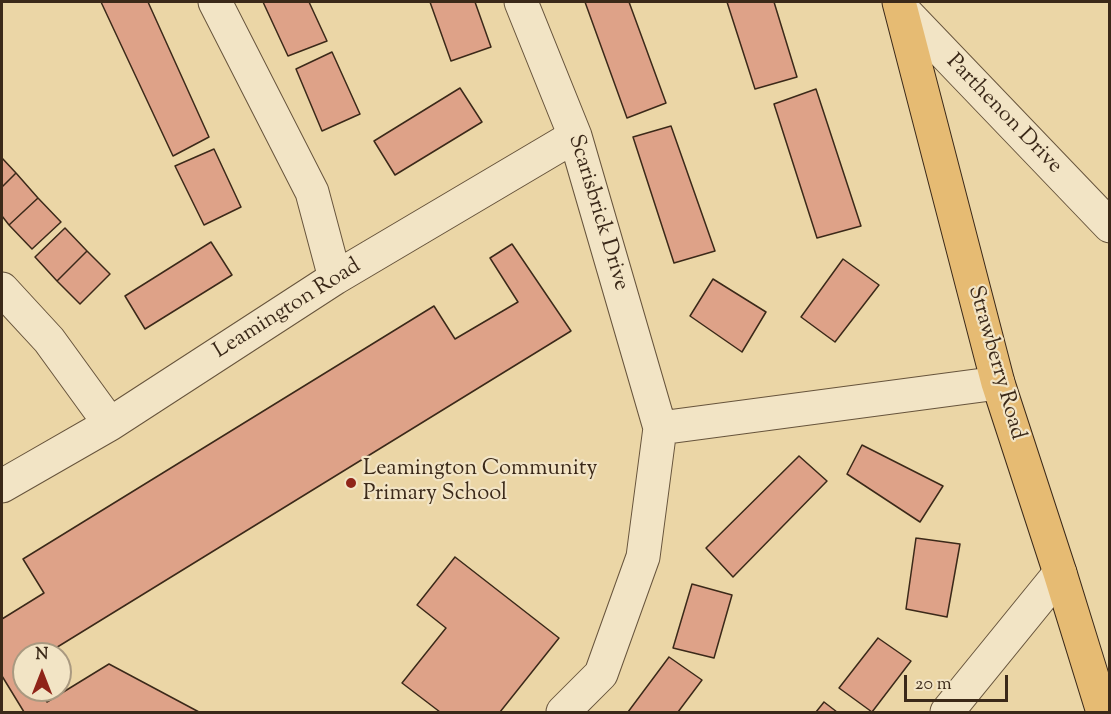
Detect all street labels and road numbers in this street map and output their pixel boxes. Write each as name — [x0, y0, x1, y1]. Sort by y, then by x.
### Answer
street label: Parthenon Drive — [939, 50, 1067, 180]
street label: Scarisbrick Drive — [561, 132, 633, 294]
street label: Leamington Road — [210, 254, 366, 366]
street label: Strawberry Road — [960, 283, 1030, 443]

